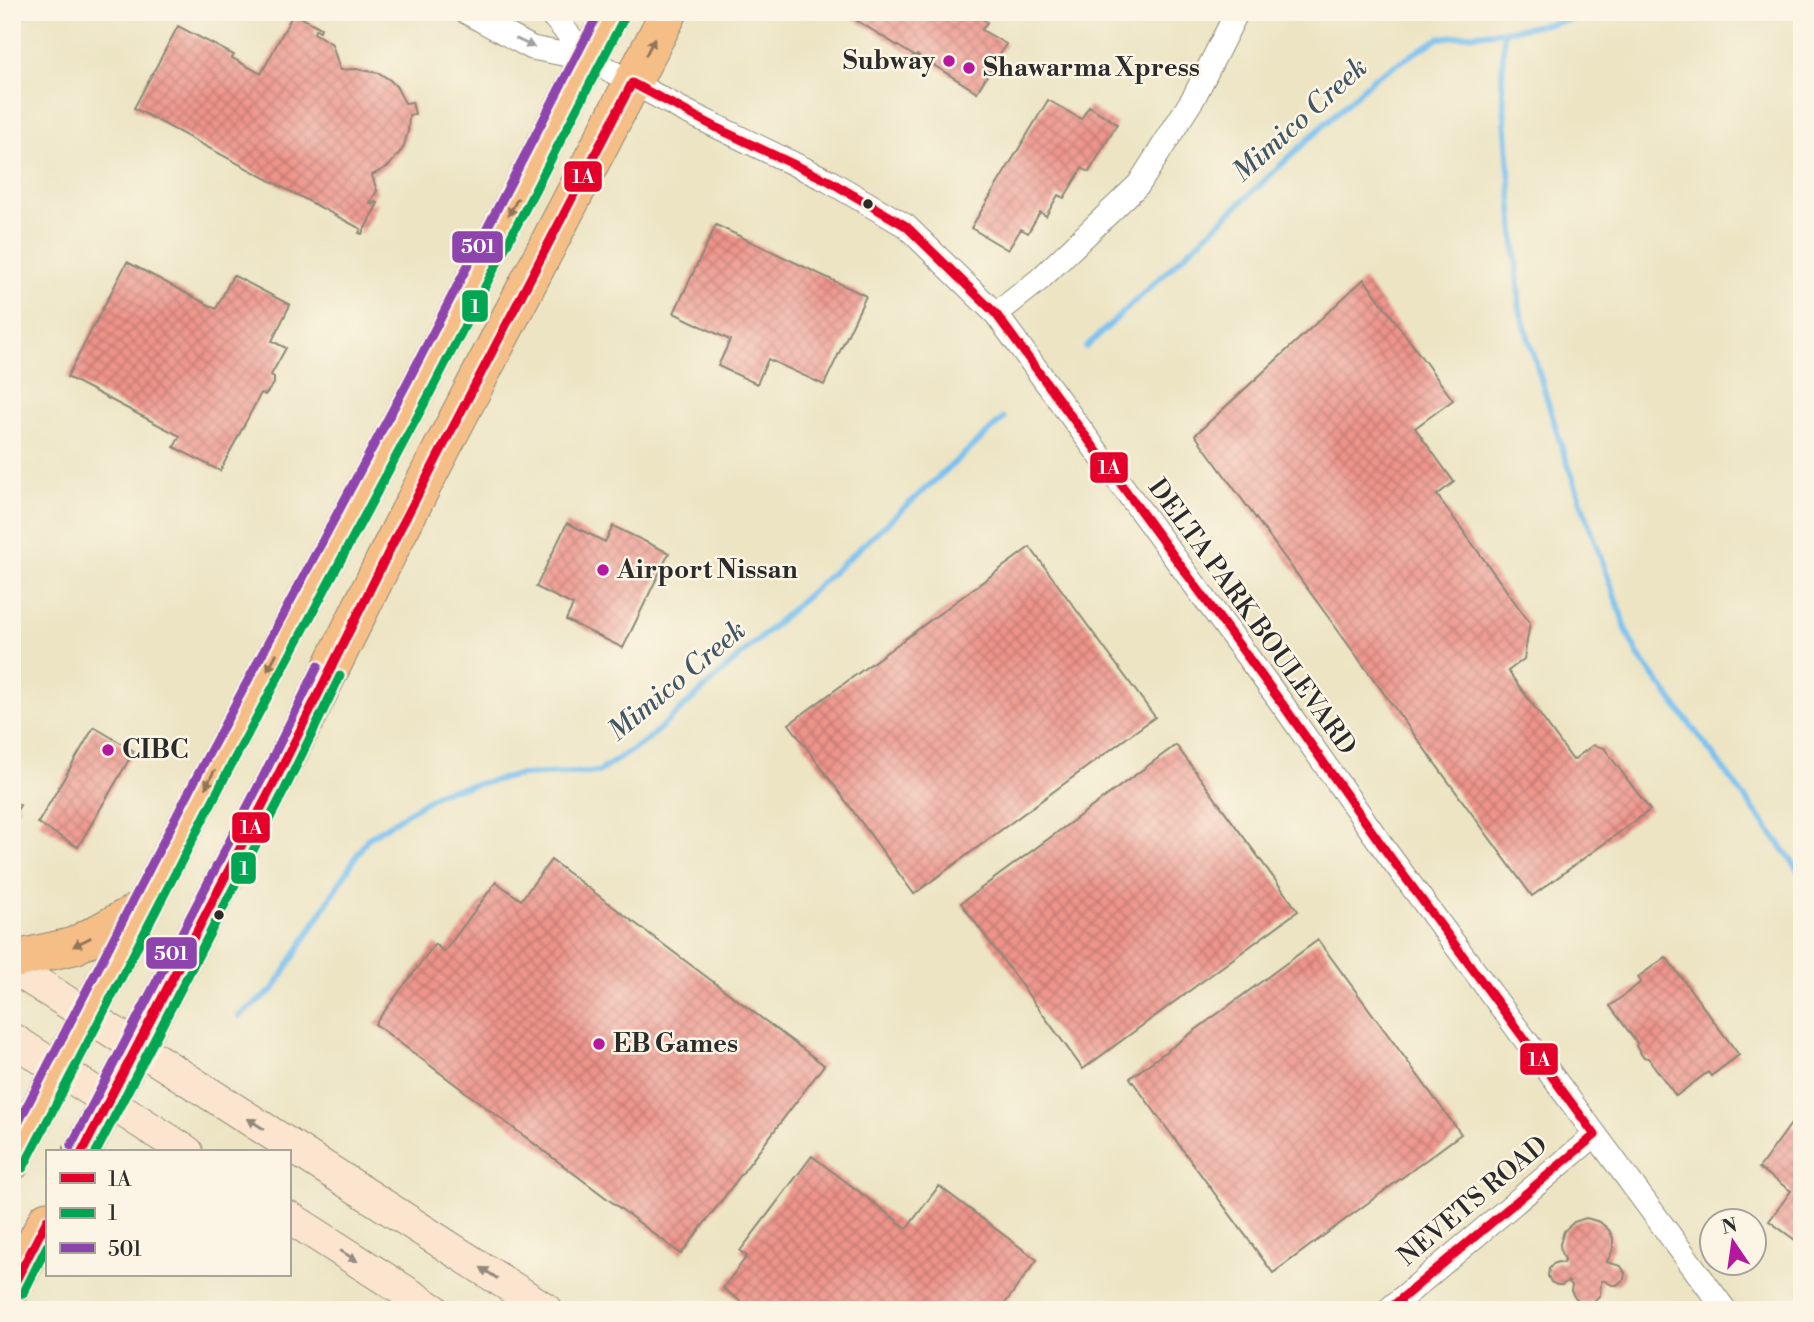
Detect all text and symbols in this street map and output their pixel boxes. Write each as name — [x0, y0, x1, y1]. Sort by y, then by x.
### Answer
one-way arrow — [644, 37, 656, 57]
one-way arrow — [515, 38, 535, 49]
place label: Subway — [843, 45, 936, 77]
water label: Mimico Creek — [1225, 50, 1375, 190]
place label: Shawarma Xpress — [983, 52, 1200, 84]
marker: Subway — [941, 53, 957, 69]
marker: Shawarma Xpress — [961, 60, 977, 76]
line badge: 1A — [563, 160, 603, 193]
text: 1A — [572, 165, 595, 189]
one-way arrow — [507, 197, 519, 217]
unlabelled marker — [861, 197, 875, 211]
line badge: 501 — [451, 230, 504, 264]
text: 501 — [461, 235, 495, 259]
line badge: 1 — [461, 289, 489, 323]
text: 1 — [470, 295, 480, 319]
line badge: 1A — [1089, 451, 1129, 484]
text: 1A — [1098, 456, 1121, 480]
street label: DELTA PARK BOULEVARD — [1141, 473, 1363, 761]
place label: Airport Nissan — [616, 554, 798, 586]
marker: Airport Nissan — [595, 562, 611, 578]
water label: Mimico Creek — [601, 613, 753, 749]
one-way arrow — [266, 652, 277, 672]
place label: CIBC — [122, 734, 189, 766]
marker: CIBC — [100, 742, 116, 758]
one-way arrow — [204, 769, 215, 789]
line badge: 1A — [231, 811, 271, 844]
text: 1A — [240, 816, 263, 840]
line badge: 1 — [230, 851, 257, 885]
text: 1 — [239, 857, 249, 881]
unlabelled marker — [212, 908, 226, 922]
one-way arrow — [72, 936, 92, 947]
line badge: 501 — [145, 936, 198, 970]
text: 501 — [154, 942, 188, 966]
place label: EB Games — [613, 1028, 738, 1060]
marker: EB Games — [591, 1036, 607, 1052]
line badge: 1A — [1519, 1042, 1559, 1076]
text: 1A — [1528, 1048, 1551, 1072]
one-way arrow — [246, 1118, 266, 1131]
street label: NEVETS ROAD — [1392, 1129, 1554, 1273]
legend — [46, 1150, 290, 1276]
text: 1A — [108, 1167, 132, 1193]
text: 1 — [108, 1201, 117, 1227]
north arrow — [1699, 1206, 1769, 1276]
text: N — [1719, 1213, 1739, 1240]
text: 501 — [108, 1237, 142, 1263]
one-way arrow — [339, 1249, 359, 1262]
one-way arrow — [480, 1266, 498, 1280]

